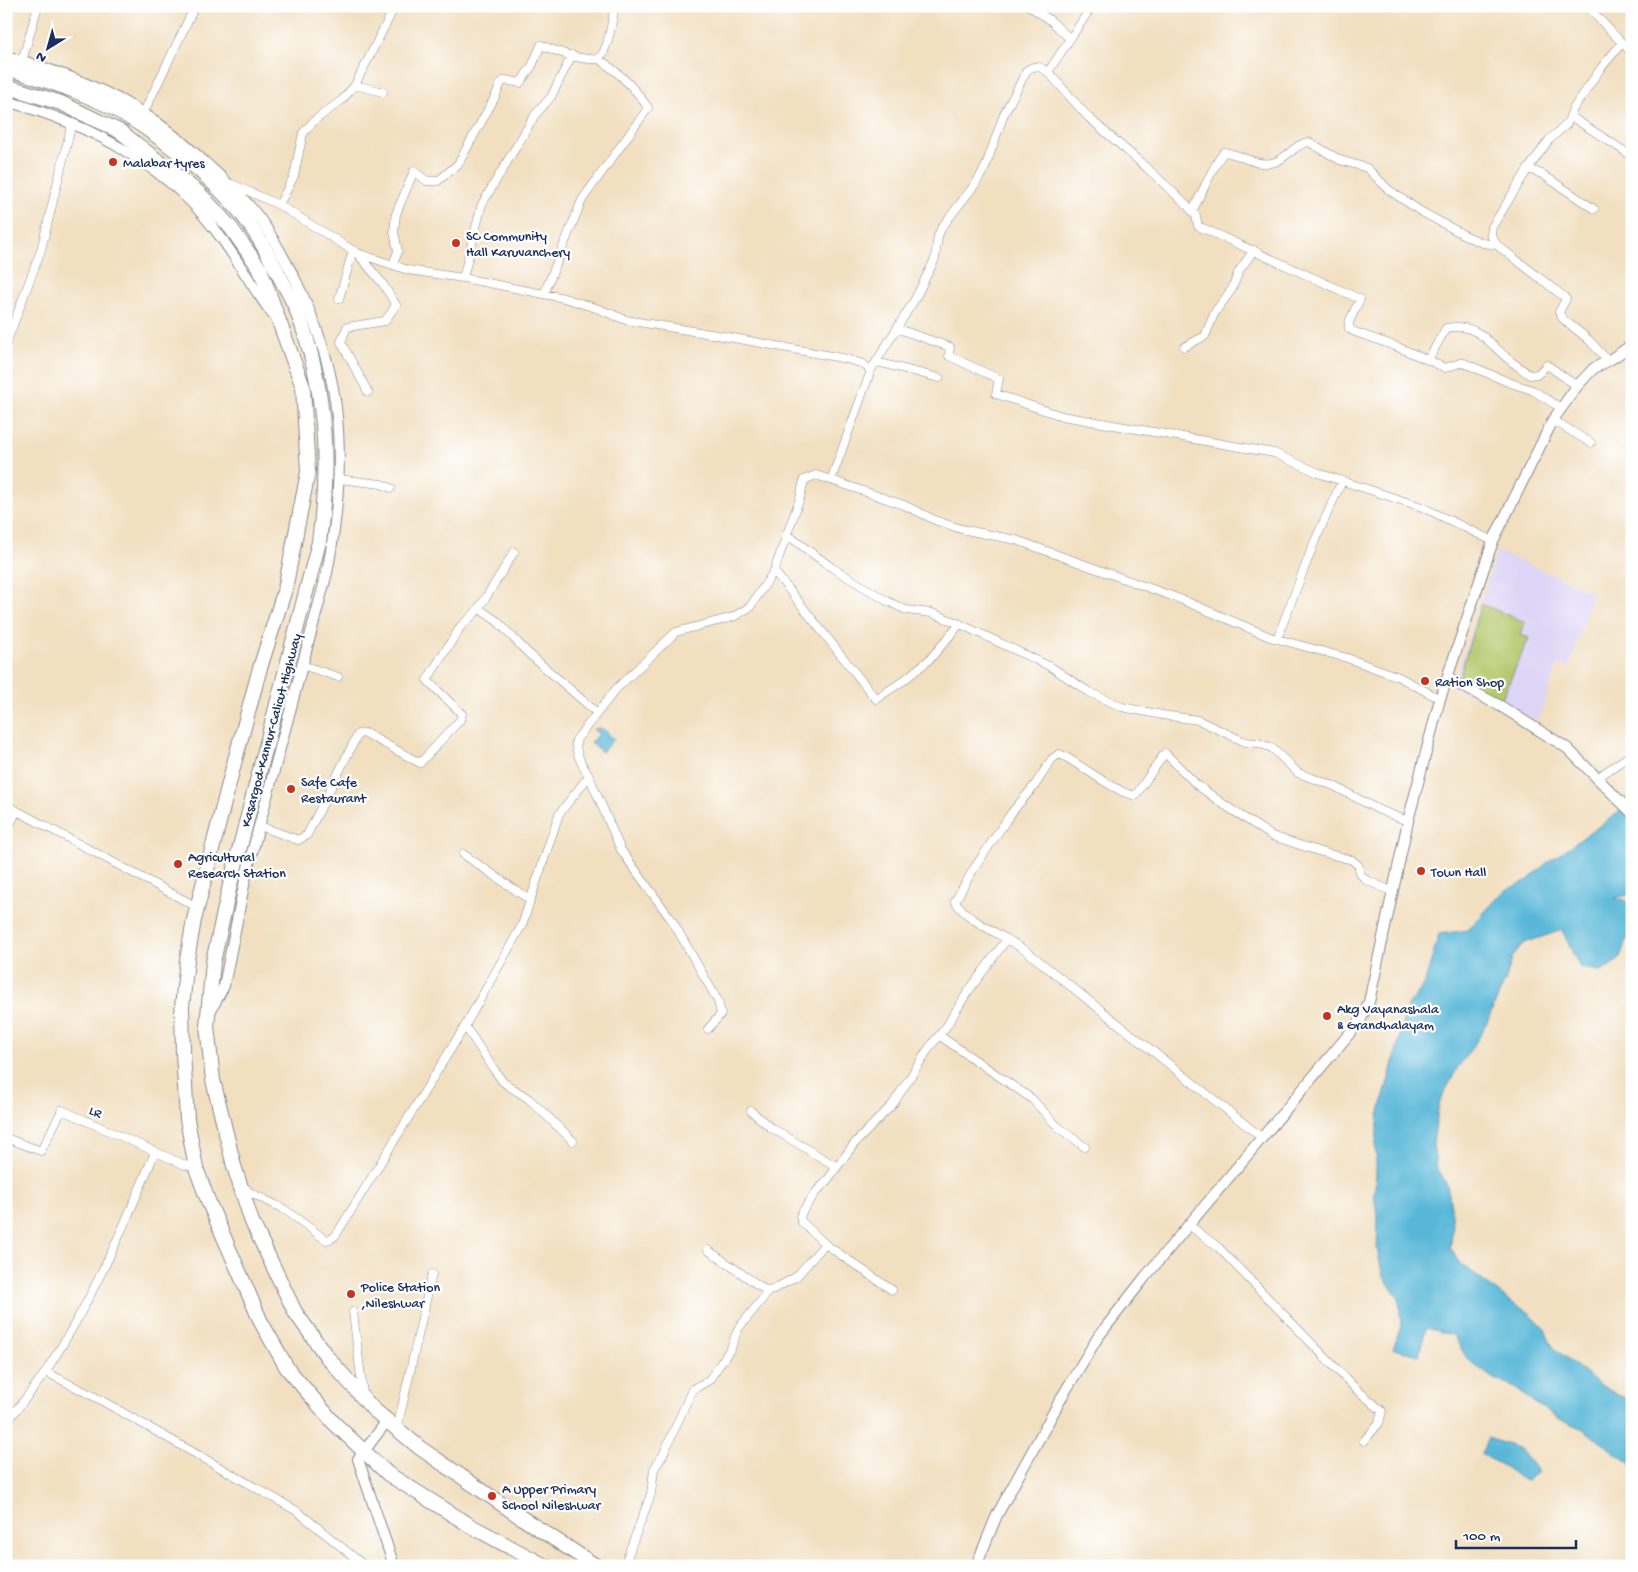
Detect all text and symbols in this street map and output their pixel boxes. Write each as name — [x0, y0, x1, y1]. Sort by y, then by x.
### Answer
north arrow — [22, 22, 72, 72]
text: N — [33, 47, 50, 66]
marker: Malabar tyres — [107, 156, 119, 168]
place label: Malabar tyres — [123, 156, 206, 173]
place label: SC Community Hall Karuvanchery — [466, 229, 570, 262]
marker: SC Community Hall Karuvanchery — [450, 237, 462, 249]
street label: Kasargod-Kannur-Calicut Highway — [238, 632, 307, 829]
marker: Ration Shop — [1419, 675, 1431, 687]
place label: Ration Shop — [1435, 675, 1504, 692]
place label: Safe Cafe Restaurant — [301, 775, 367, 808]
marker: Safe Cafe Restaurant — [285, 783, 297, 795]
place label: Agricultural Research Station — [188, 850, 286, 883]
marker: Agricultural Research Station — [172, 858, 184, 870]
marker: Town Hall — [1415, 865, 1427, 877]
place label: Town Hall — [1430, 865, 1486, 882]
place label: Akg Vayanashala & Grandhalayam — [1337, 1002, 1440, 1035]
marker: Akg Vayanashala & Grandhalayam — [1321, 1010, 1333, 1022]
street label: LR — [86, 1103, 105, 1124]
place label: Police Station ,Nileshwar — [360, 1280, 440, 1313]
marker: Police Station ,Nileshwar — [345, 1288, 357, 1300]
place label: A Upper Primary School Nileshwar — [502, 1482, 601, 1515]
marker: A Upper Primary School Nileshwar — [486, 1490, 498, 1502]
scale bar — [1456, 1517, 1576, 1549]
text: 100 m — [1462, 1528, 1501, 1546]

